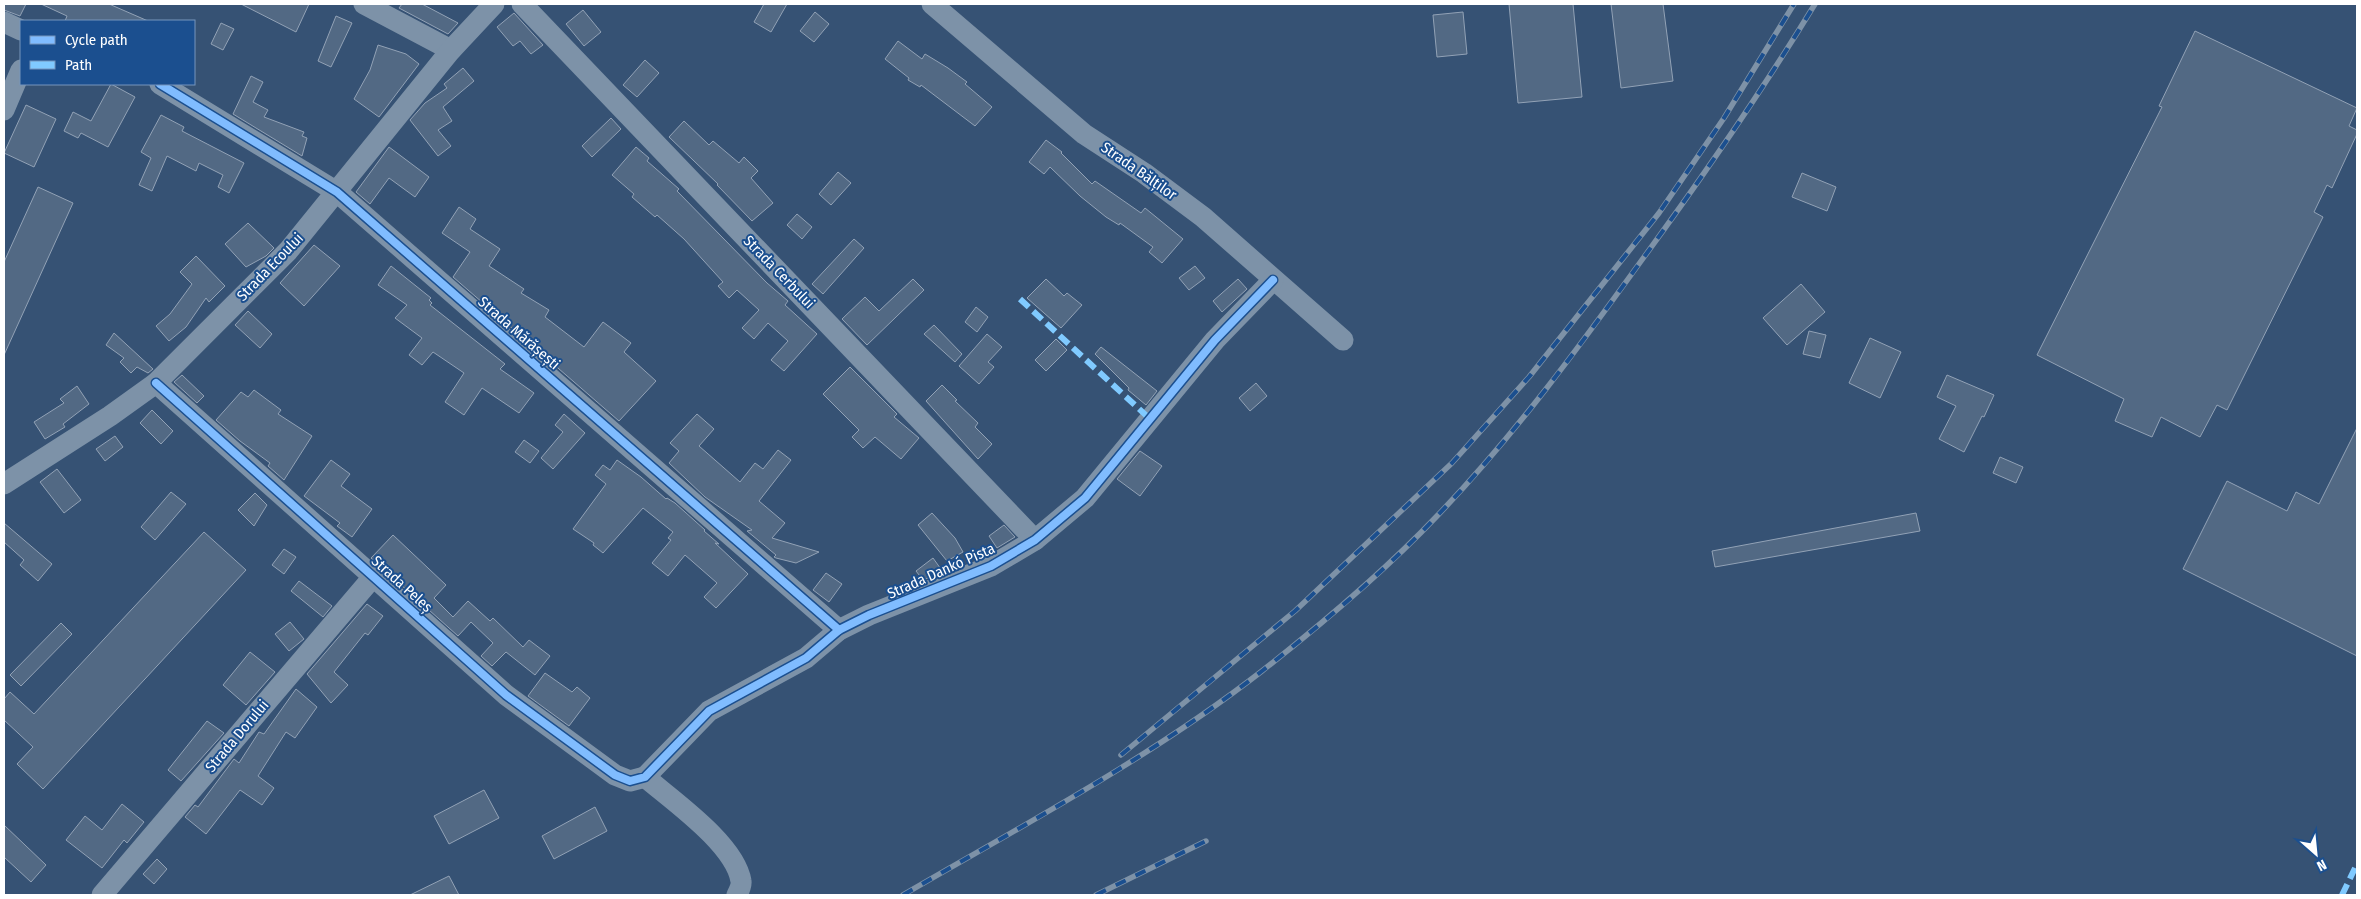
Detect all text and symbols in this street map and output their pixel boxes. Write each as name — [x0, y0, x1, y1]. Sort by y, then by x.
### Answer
legend — [20, 20, 195, 85]
text: Cycle path — [65, 31, 128, 49]
text: Path — [65, 56, 92, 74]
street label: Strada Bălților — [1097, 138, 1181, 205]
street label: Strada Ecoului — [233, 229, 307, 305]
street label: Strada Cerbului — [740, 232, 818, 312]
street label: Strada Mărășești — [474, 293, 564, 374]
street label: Strada Dankó Pista — [885, 539, 997, 603]
street label: Strada Peleș — [367, 552, 436, 617]
street label: Strada Dorului — [202, 696, 272, 776]
north arrow — [2291, 829, 2341, 879]
text: N — [2314, 856, 2329, 875]

